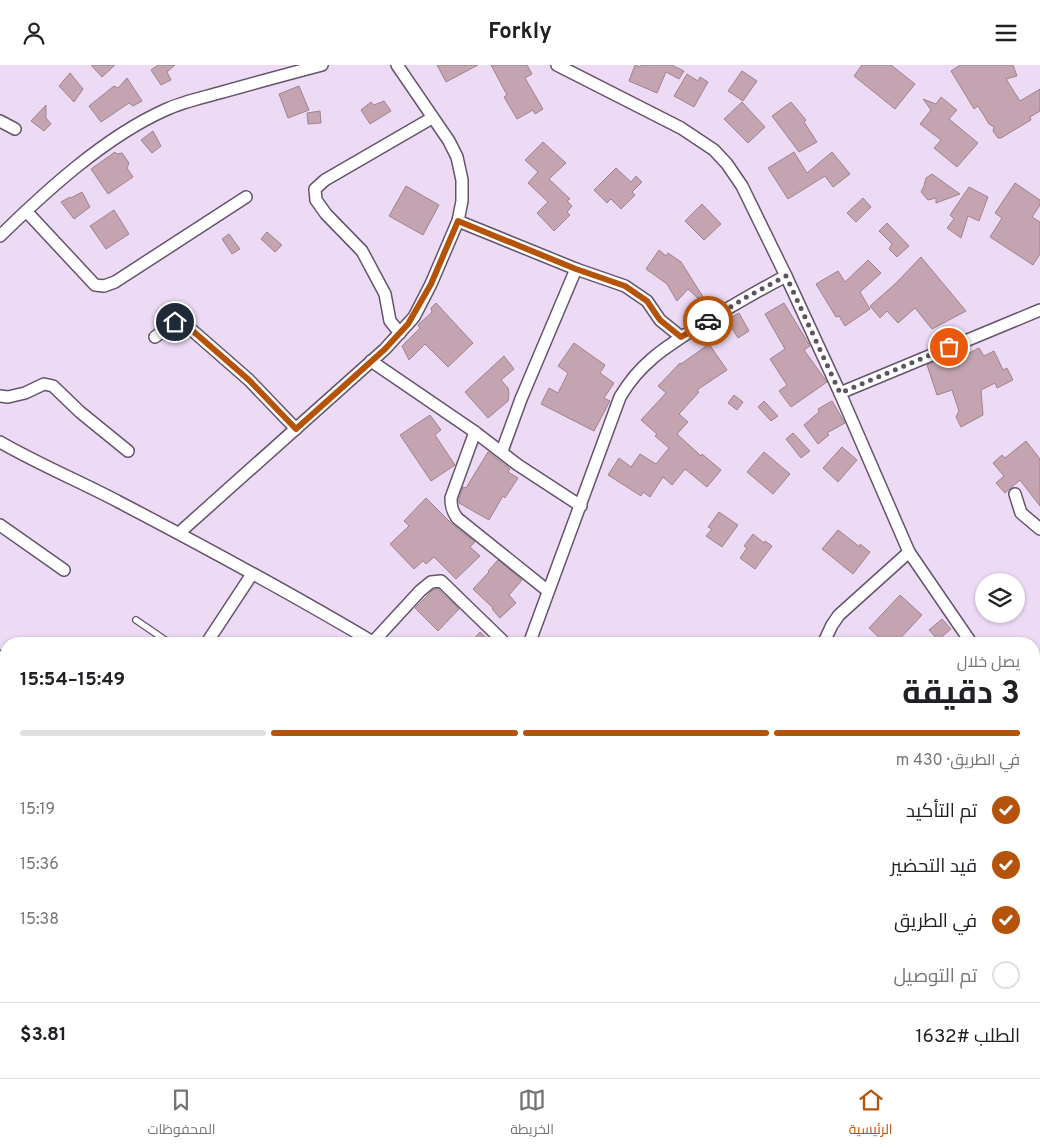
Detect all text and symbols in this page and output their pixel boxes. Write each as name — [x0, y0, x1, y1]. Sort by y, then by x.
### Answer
icon: person — [20, 19, 48, 47]
text: Forkly — [488, 19, 552, 46]
icon: menu — [992, 19, 1020, 47]
courier — [683, 296, 733, 346]
pin — [154, 301, 196, 343]
icon: car — [694, 307, 722, 335]
icon: home — [161, 308, 189, 336]
pin — [928, 326, 970, 368]
icon: bag — [935, 333, 963, 361]
map controls — [975, 573, 1025, 623]
button: layers — [975, 573, 1025, 623]
text: يصل خلال — [957, 653, 1020, 673]
text: 15:49–15:54 — [20, 668, 125, 692]
text: 3 دقيقة — [902, 675, 1020, 715]
text: في الطريق · 430 m — [896, 751, 1020, 771]
icon: check — [992, 796, 1020, 824]
text: 15:19 — [20, 800, 55, 820]
text: تم التأكيد — [906, 800, 977, 824]
icon: check — [992, 851, 1020, 879]
text: 15:36 — [20, 855, 59, 875]
text: قيد التحضير — [890, 855, 977, 879]
icon: check — [992, 906, 1020, 934]
text: 15:38 — [20, 910, 59, 930]
text: في الطريق — [894, 910, 977, 934]
text: تم التوصيل — [894, 965, 977, 989]
text: $3.81 — [20, 1023, 67, 1047]
text: الطلب #1632 — [916, 1025, 1020, 1049]
tab: المحفوظات — [147, 1086, 216, 1142]
tab: الخريطة — [510, 1086, 554, 1142]
tab: الرئيسية — [849, 1086, 893, 1142]

